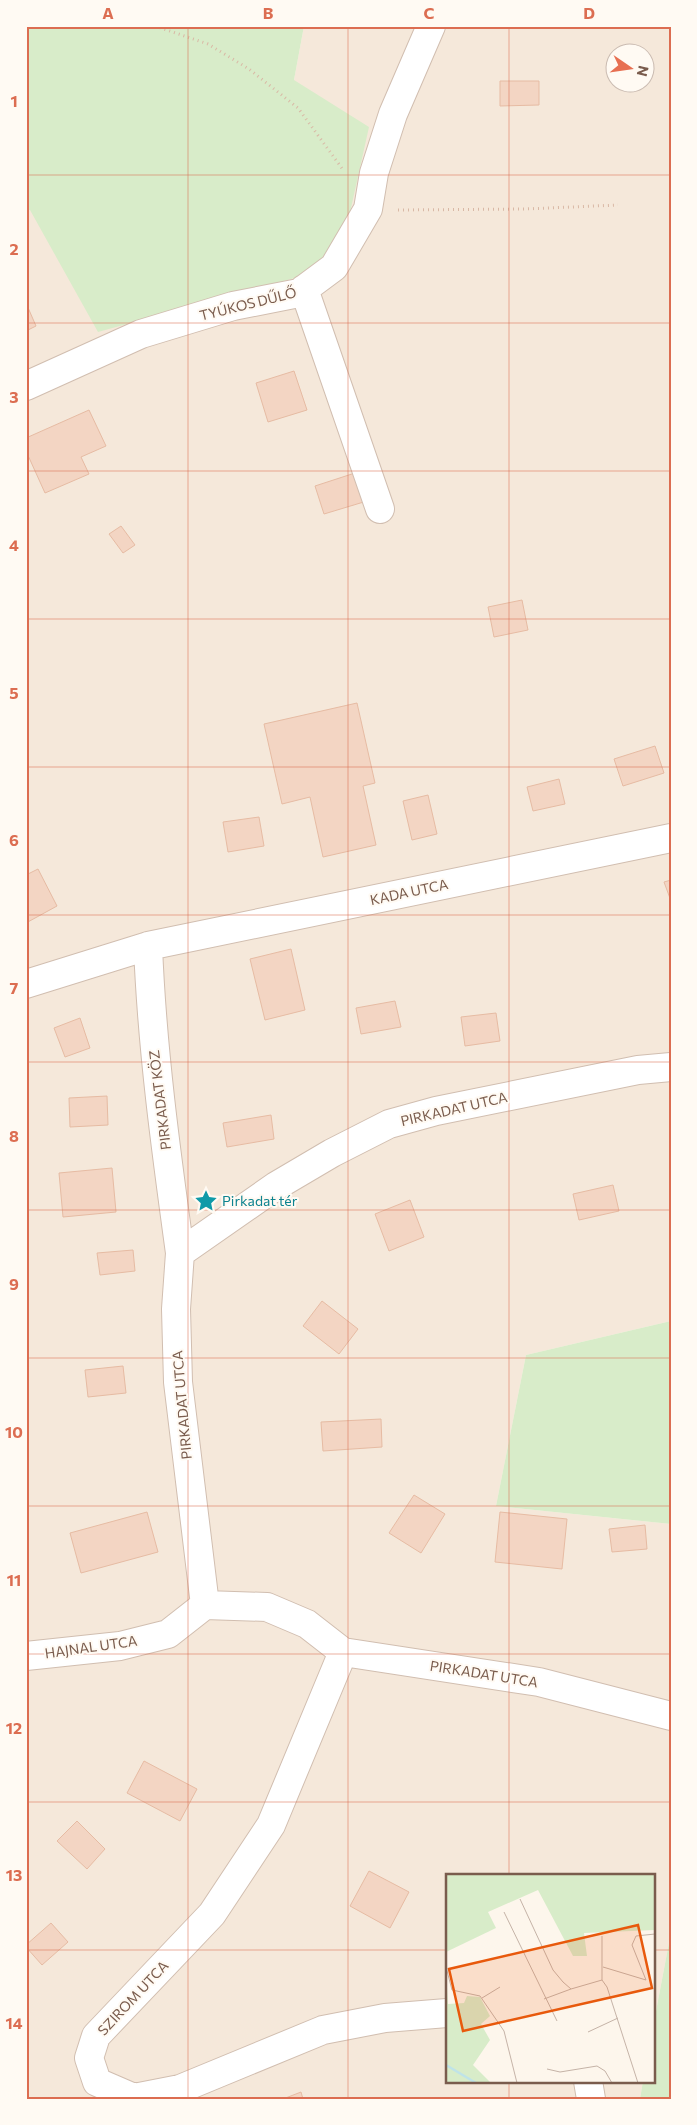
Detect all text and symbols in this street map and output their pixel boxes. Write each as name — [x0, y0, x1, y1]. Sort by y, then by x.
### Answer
text: A — [102, 3, 114, 22]
text: B — [263, 3, 274, 22]
text: C — [424, 3, 435, 22]
text: D — [583, 3, 595, 22]
north arrow — [604, 42, 654, 92]
text: N — [634, 64, 653, 78]
text: 1 — [10, 91, 18, 110]
text: 2 — [9, 239, 19, 258]
street label: TYÚKOS DŰLŐ — [198, 283, 298, 324]
text: 3 — [9, 387, 19, 406]
text: 4 — [9, 535, 19, 554]
text: 5 — [9, 683, 19, 702]
text: 6 — [9, 830, 19, 849]
street label: KADA UTCA — [368, 875, 450, 908]
text: 7 — [10, 978, 19, 997]
street label: PIRKADAT KÖZ — [145, 1049, 174, 1151]
street label: PIRKADAT UTCA — [399, 1088, 509, 1129]
text: 8 — [9, 1126, 19, 1145]
place icon: Pirkadat tér — [193, 1188, 219, 1214]
place label: Pirkadat tér — [222, 1192, 298, 1209]
text: 9 — [9, 1274, 19, 1293]
street label: PIRKADAT UTCA — [168, 1350, 195, 1460]
text: 10 — [5, 1422, 23, 1441]
text: 11 — [7, 1570, 21, 1589]
street label: HAJNAL UTCA — [44, 1632, 139, 1661]
street label: PIRKADAT UTCA — [429, 1657, 540, 1690]
text: 12 — [6, 1718, 22, 1737]
text: 13 — [6, 1865, 22, 1884]
inset map — [446, 1874, 654, 2082]
street label: SZIROM UTCA — [94, 1957, 172, 2039]
text: 14 — [5, 2013, 23, 2032]

